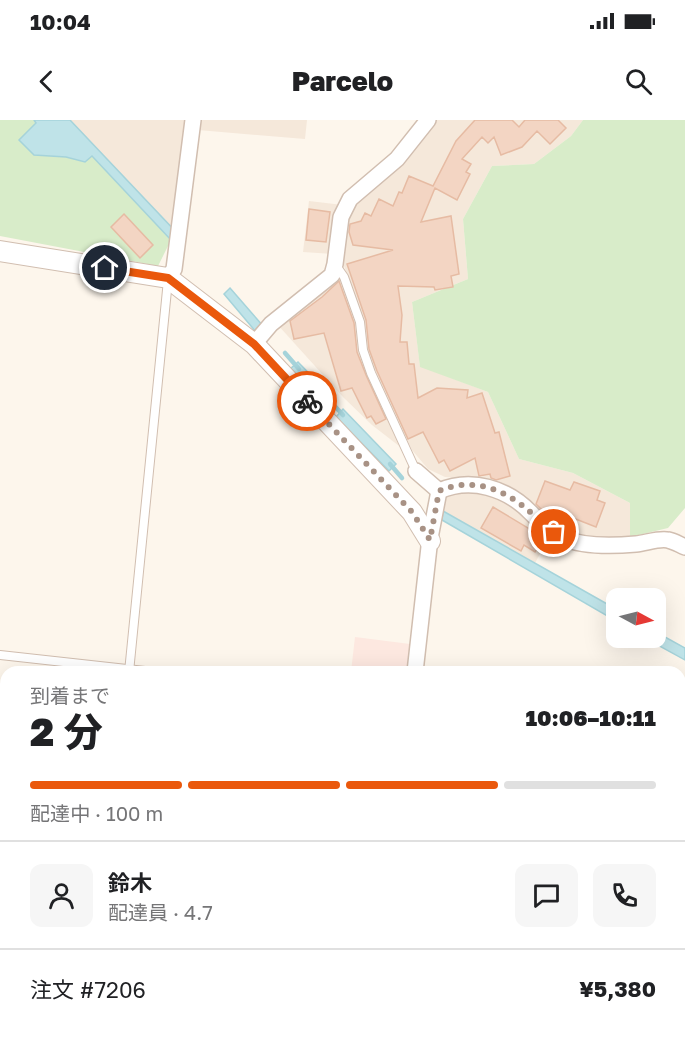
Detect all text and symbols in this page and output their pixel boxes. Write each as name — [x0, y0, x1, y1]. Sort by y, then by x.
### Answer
text: 10:04 — [30, 8, 91, 35]
icon: back — [30, 65, 63, 98]
text: Parcelo — [292, 65, 393, 97]
icon: search — [622, 65, 655, 98]
pin — [79, 242, 130, 293]
icon: home — [88, 251, 121, 284]
courier — [277, 371, 337, 431]
icon: bike — [291, 385, 324, 418]
pin — [528, 506, 579, 557]
icon: bag — [537, 515, 570, 548]
north arrow — [606, 588, 666, 648]
map controls — [606, 588, 666, 648]
text: 到着まで — [30, 683, 110, 707]
text: 10:06–10:11 — [525, 704, 656, 731]
text: 2 分 — [30, 708, 103, 755]
text: 配達中 · 100 m — [30, 801, 163, 825]
button: person — [30, 864, 93, 927]
button: chat — [515, 864, 578, 927]
button: phone — [593, 864, 656, 927]
text: 鈴木 — [108, 869, 152, 896]
text: 配達員 · 4.7 — [108, 900, 213, 924]
text: ¥5,380 — [579, 975, 656, 1002]
text: 注文 #7206 — [30, 976, 146, 1003]

